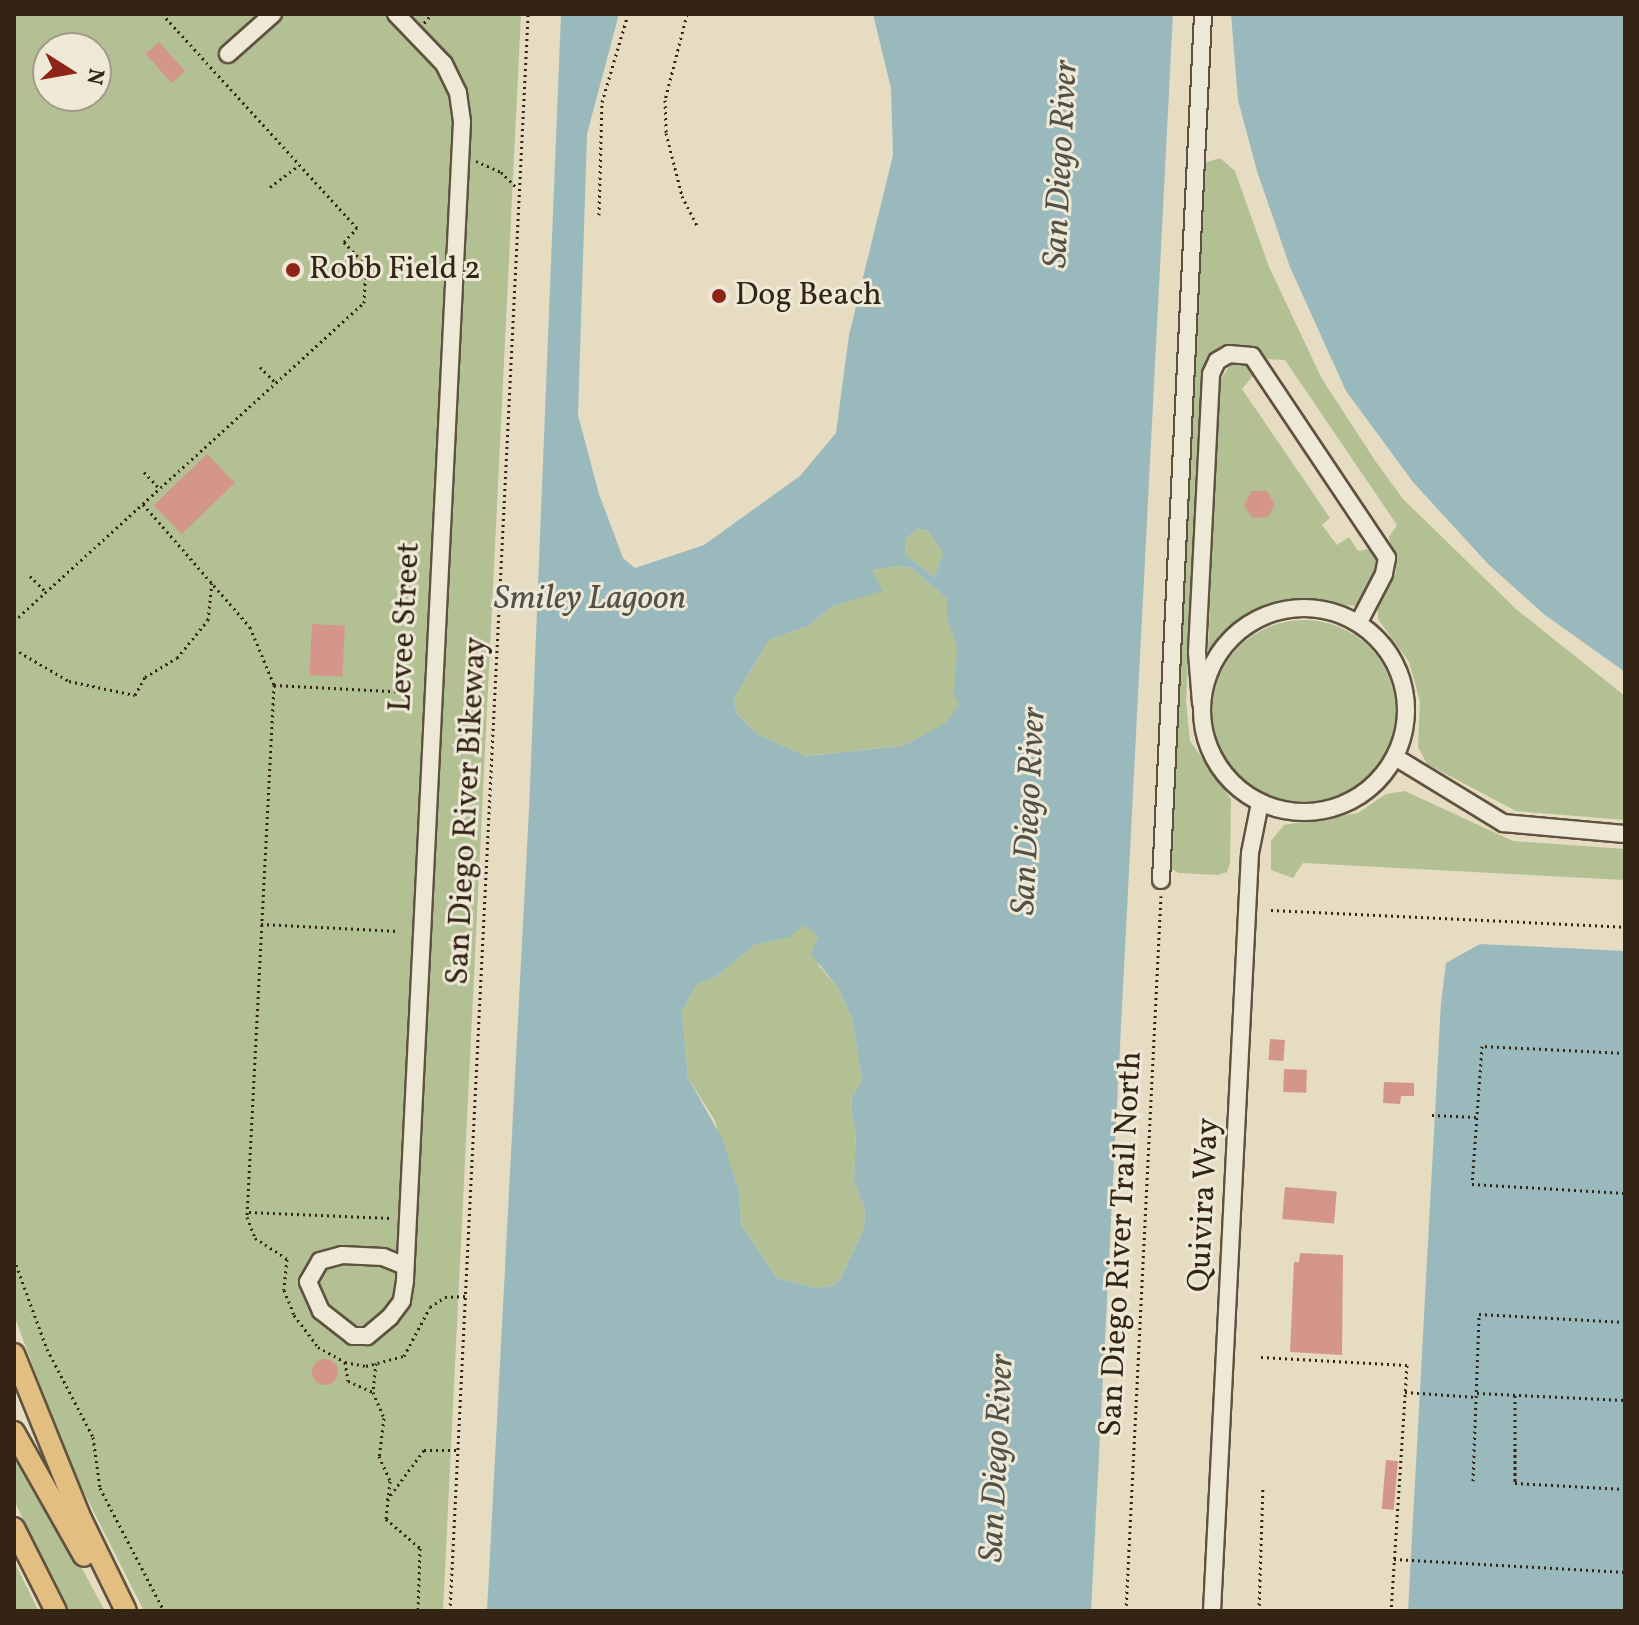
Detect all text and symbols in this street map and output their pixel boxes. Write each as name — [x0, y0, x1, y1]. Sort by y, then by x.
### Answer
north arrow — [32, 32, 112, 112]
water label: San Diego River — [1036, 59, 1088, 269]
text: N — [77, 65, 111, 87]
place label: Robb Field 2 — [309, 251, 481, 289]
marker: Robb Field 2 — [284, 261, 302, 279]
place label: Dog Beach — [735, 277, 882, 315]
marker: Dog Beach — [710, 287, 728, 305]
street label: Levee Street — [382, 541, 430, 713]
water label: Smiley Lagoon — [494, 580, 686, 620]
street label: San Diego River Bikeway — [440, 636, 496, 986]
water label: San Diego River — [1004, 706, 1056, 916]
street label: San Diego River Trail North — [1093, 1050, 1151, 1438]
street label: Quivira Way — [1181, 1116, 1229, 1294]
water label: San Diego River — [972, 1353, 1024, 1563]

